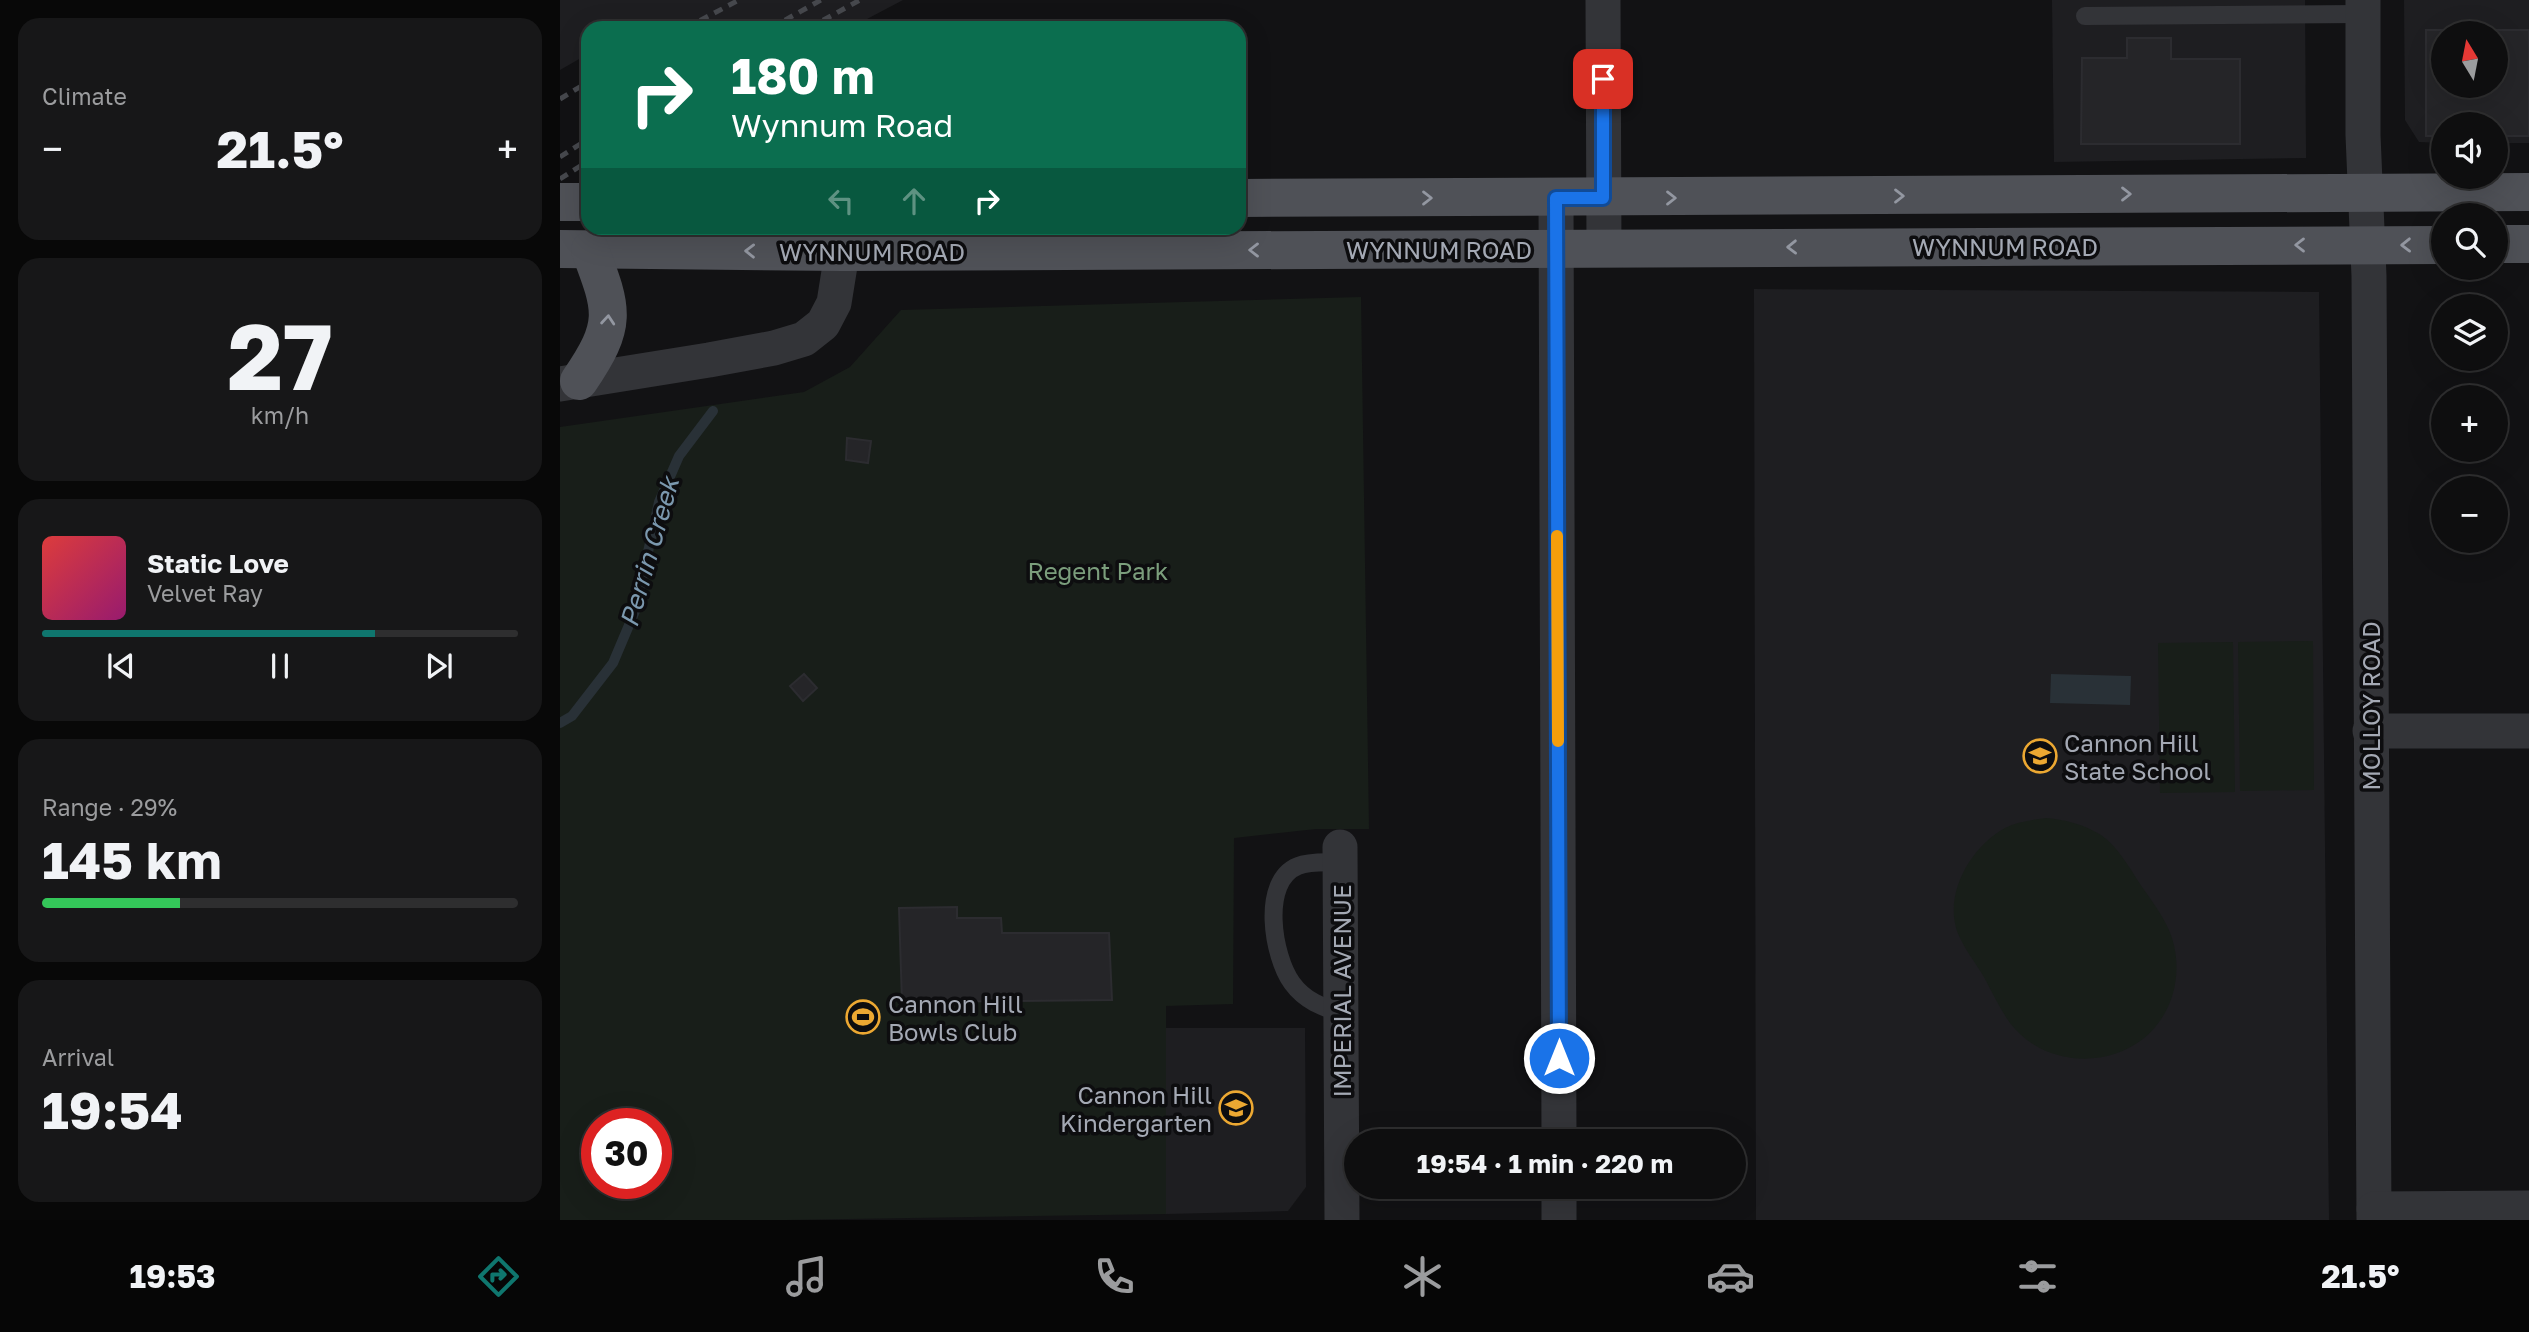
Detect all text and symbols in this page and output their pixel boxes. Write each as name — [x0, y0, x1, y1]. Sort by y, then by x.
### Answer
north arrow — [2431, 21, 2508, 98]
map controls — [2431, 21, 2508, 553]
text: 180 m — [731, 46, 875, 105]
icon: right — [616, 49, 707, 140]
pin — [1573, 49, 1633, 109]
icon: arrive — [1584, 60, 1622, 98]
text: Climate — [42, 82, 127, 110]
text: Wynnum Road — [731, 106, 953, 144]
button: sound — [2431, 112, 2508, 189]
text: 21.5° — [216, 117, 344, 179]
text: − — [42, 126, 63, 171]
text: + — [497, 126, 518, 171]
icon: left — [822, 182, 860, 220]
icon: ahead — [895, 182, 933, 220]
icon: right — [968, 182, 1006, 220]
one-way arrow — [2122, 186, 2132, 202]
one-way arrow — [1894, 188, 1905, 204]
one-way arrow — [1423, 190, 1433, 206]
one-way arrow — [1667, 190, 1677, 206]
button: search — [2431, 203, 2508, 280]
street label: WYNNUM ROAD — [1912, 232, 2098, 261]
street label: WYNNUM ROAD — [1346, 235, 1532, 264]
street label: WYNNUM ROAD — [779, 237, 965, 266]
one-way arrow — [2295, 237, 2305, 253]
one-way arrow — [2400, 237, 2411, 253]
one-way arrow — [1786, 239, 1797, 255]
one-way arrow — [1248, 242, 1259, 258]
one-way arrow — [744, 243, 755, 259]
button: layers — [2431, 294, 2508, 371]
text: 27 — [227, 301, 333, 410]
one-way arrow — [600, 314, 615, 325]
button: + — [2431, 385, 2508, 462]
text: km/h — [251, 401, 309, 429]
water label: Perrin Creek — [613, 471, 686, 630]
button: − — [2431, 476, 2508, 553]
text: Static Love — [147, 548, 289, 579]
park label: Regent Park — [1028, 556, 1168, 585]
text: Velvet Ray — [147, 579, 263, 607]
street label: MOLLOY ROAD — [2356, 621, 2385, 791]
icon: previous — [102, 647, 140, 685]
icon: pause — [261, 647, 299, 685]
icon: next — [420, 647, 458, 685]
place label: Cannon Hill State School — [2064, 728, 2211, 785]
school or university icon: Cannon Hill State School — [2021, 737, 2059, 775]
text: Range · 29% — [42, 793, 177, 821]
text: 145 km — [42, 828, 222, 890]
street label: IMPERIAL AVENUE — [1327, 884, 1356, 1098]
place label: Cannon Hill Bowls Club — [888, 989, 1023, 1046]
sports icon: Cannon Hill Bowls Club — [844, 998, 882, 1036]
position arrow — [1522, 1021, 1596, 1095]
text: Arrival — [42, 1043, 114, 1071]
text: 19:54 — [42, 1078, 183, 1140]
place label: Cannon Hill Kindergarten — [1060, 1080, 1212, 1137]
school or university icon: Cannon Hill Kindergarten — [1217, 1089, 1255, 1127]
speed limit sign: 30 — [581, 1108, 672, 1199]
text: 19:54 · 1 min · 220 m — [1417, 1148, 1673, 1179]
icon: directions — [474, 1252, 523, 1301]
icon: music — [782, 1252, 831, 1301]
icon: phone — [1090, 1252, 1139, 1301]
icon: climate — [1398, 1252, 1447, 1301]
icon: car — [1706, 1252, 1755, 1301]
icon: filters — [2013, 1252, 2062, 1301]
text: 19:53 — [129, 1257, 216, 1295]
text: 21.5° — [2321, 1257, 2400, 1295]

